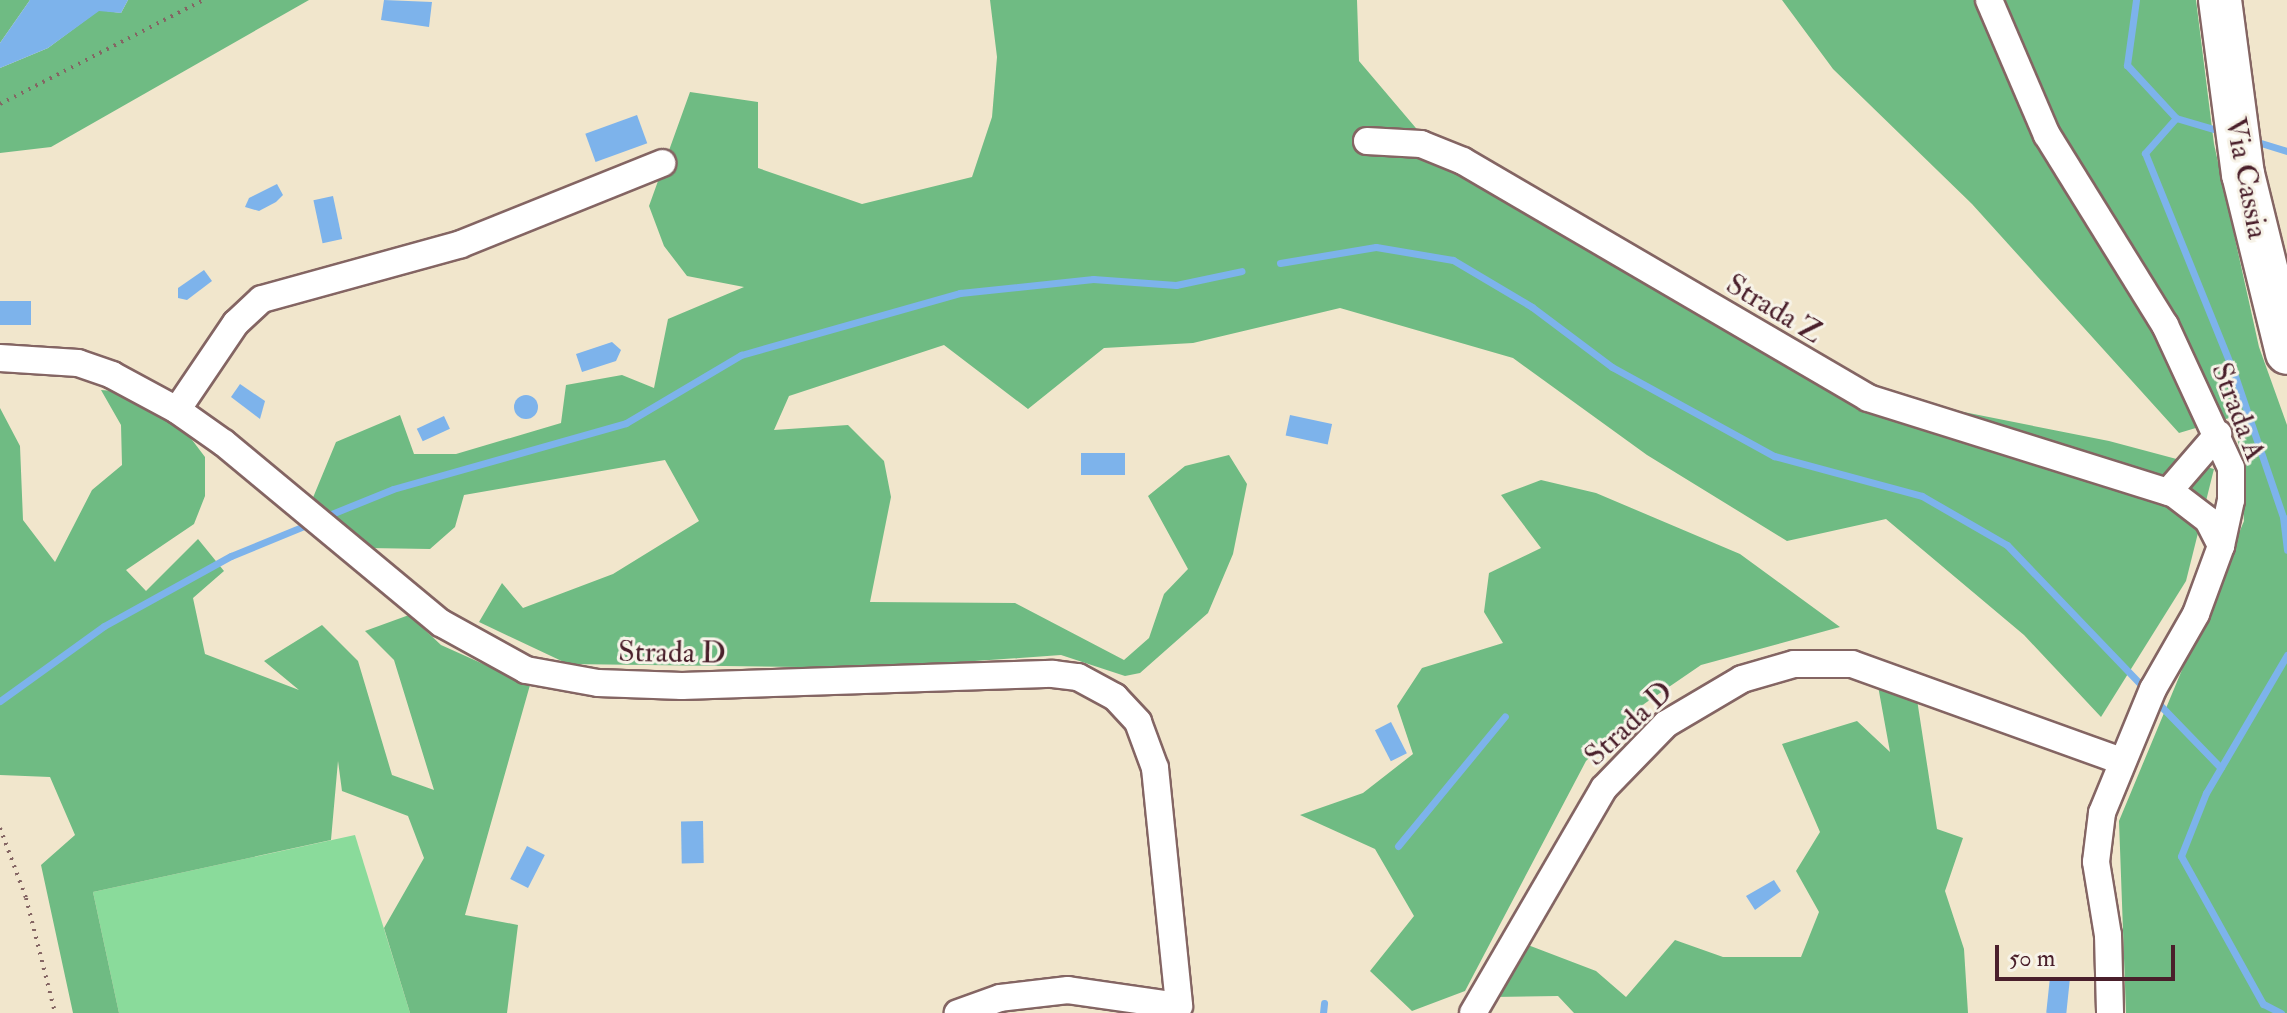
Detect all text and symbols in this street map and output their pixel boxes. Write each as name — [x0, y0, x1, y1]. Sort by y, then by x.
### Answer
street label: Via Cassia — [2217, 114, 2275, 242]
street label: Strada Z — [1719, 266, 1829, 352]
street label: Strada A — [2203, 358, 2273, 466]
street label: Strada D — [618, 634, 726, 672]
street label: Strada D — [1577, 674, 1681, 774]
scale bar — [1999, 929, 2179, 979]
text: 50 m — [2009, 943, 2055, 974]

